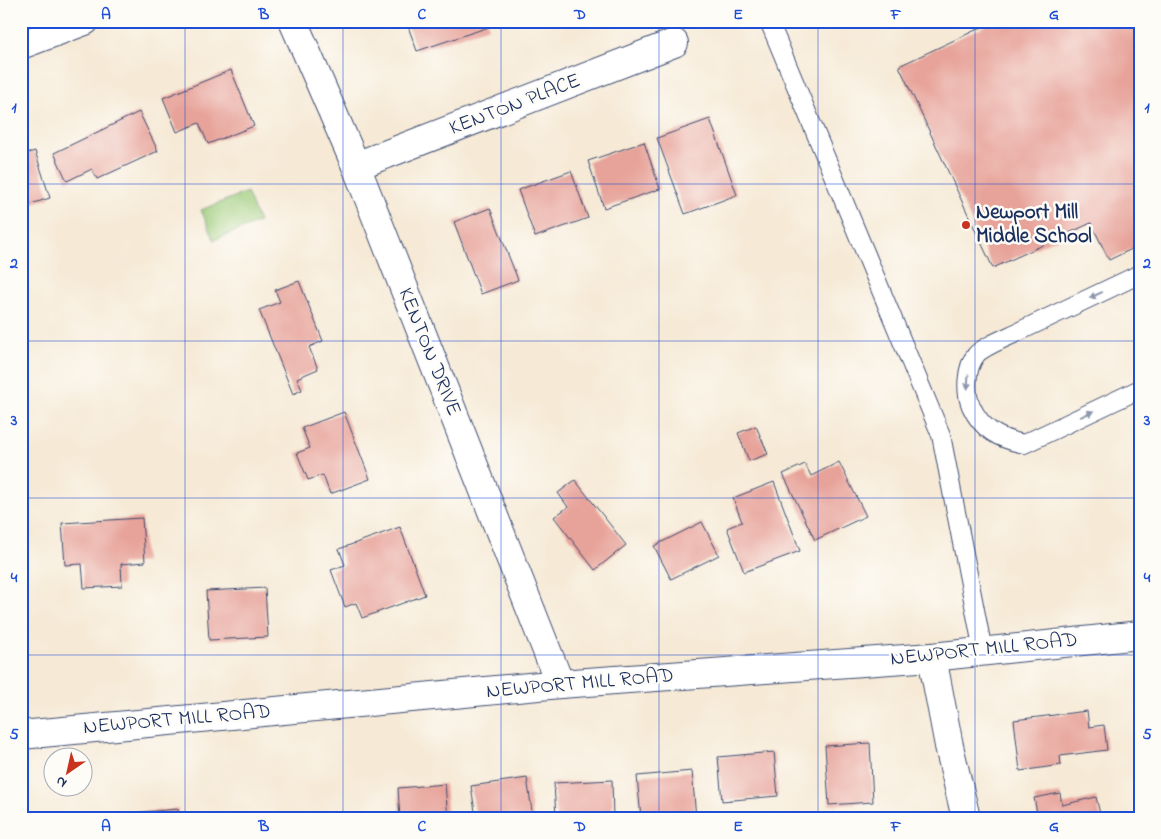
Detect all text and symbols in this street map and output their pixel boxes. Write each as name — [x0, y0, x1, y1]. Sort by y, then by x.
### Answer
text: A — [101, 3, 111, 27]
text: B — [258, 3, 270, 27]
text: C — [418, 3, 427, 27]
text: D — [573, 3, 586, 27]
text: E — [733, 3, 743, 27]
text: F — [890, 3, 902, 27]
text: G — [1049, 3, 1059, 27]
street label: KENTON PLACE — [445, 66, 585, 144]
text: 1 — [11, 96, 17, 120]
text: 1 — [1144, 96, 1150, 120]
place label: Newport Mill Middle School — [976, 198, 1092, 252]
marker: Newport Mill Middle School — [960, 219, 972, 231]
text: 2 — [9, 252, 18, 276]
text: 2 — [1142, 252, 1151, 276]
street label: KENTON DRIVE — [390, 283, 468, 421]
one-way arrow — [1089, 291, 1103, 299]
one-way arrow — [964, 374, 972, 390]
text: 3 — [10, 409, 18, 433]
text: 3 — [1143, 409, 1151, 433]
one-way arrow — [1079, 410, 1094, 418]
text: 4 — [10, 566, 18, 590]
text: 4 — [1143, 566, 1151, 590]
street label: NEWPORT MILL ROAD — [889, 625, 1079, 675]
street label: NEWPORT MILL ROAD — [485, 661, 675, 707]
street label: NEWPORT MILL ROAD — [82, 697, 272, 743]
text: 5 — [9, 723, 19, 747]
text: 5 — [1142, 723, 1152, 747]
north arrow — [42, 746, 92, 796]
text: N — [52, 770, 71, 793]
text: A — [101, 815, 111, 839]
text: B — [258, 815, 270, 839]
text: C — [418, 815, 427, 839]
text: D — [573, 815, 586, 839]
text: E — [733, 815, 743, 839]
text: F — [890, 815, 902, 839]
text: G — [1049, 815, 1059, 839]

